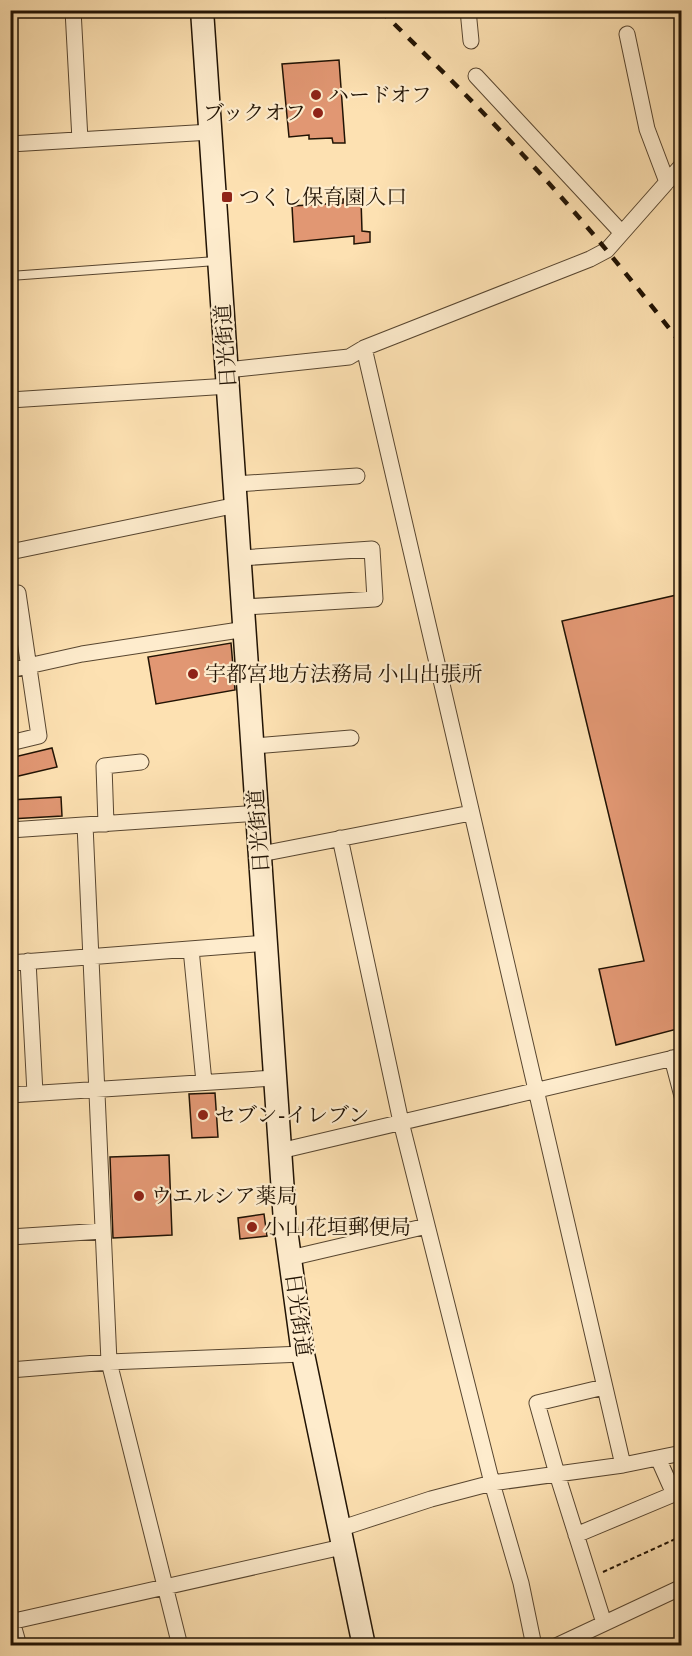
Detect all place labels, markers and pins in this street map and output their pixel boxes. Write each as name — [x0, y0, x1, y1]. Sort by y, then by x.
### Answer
place label: ハードオフ — [328, 82, 432, 109]
marker: ハードオフ — [309, 88, 323, 102]
place label: ブックオフ — [203, 100, 306, 127]
marker: ブックオフ — [311, 106, 325, 120]
place label: つくし保育園入口 — [239, 184, 407, 211]
marker: つくし保育園入口 — [220, 190, 234, 204]
place label: 宇都宮地方法務局 小山出張所 — [205, 661, 482, 688]
marker: 宇都宮地方法務局 小山出張所 — [186, 667, 200, 681]
place label: セブン-イレブン — [215, 1102, 369, 1129]
marker: セブン-イレブン — [196, 1108, 210, 1122]
place label: ウエルシア薬局 — [151, 1183, 297, 1210]
marker: ウエルシア薬局 — [132, 1189, 146, 1203]
place label: 小山花垣郵便局 — [264, 1214, 411, 1241]
marker: 小山花垣郵便局 — [245, 1220, 259, 1234]

